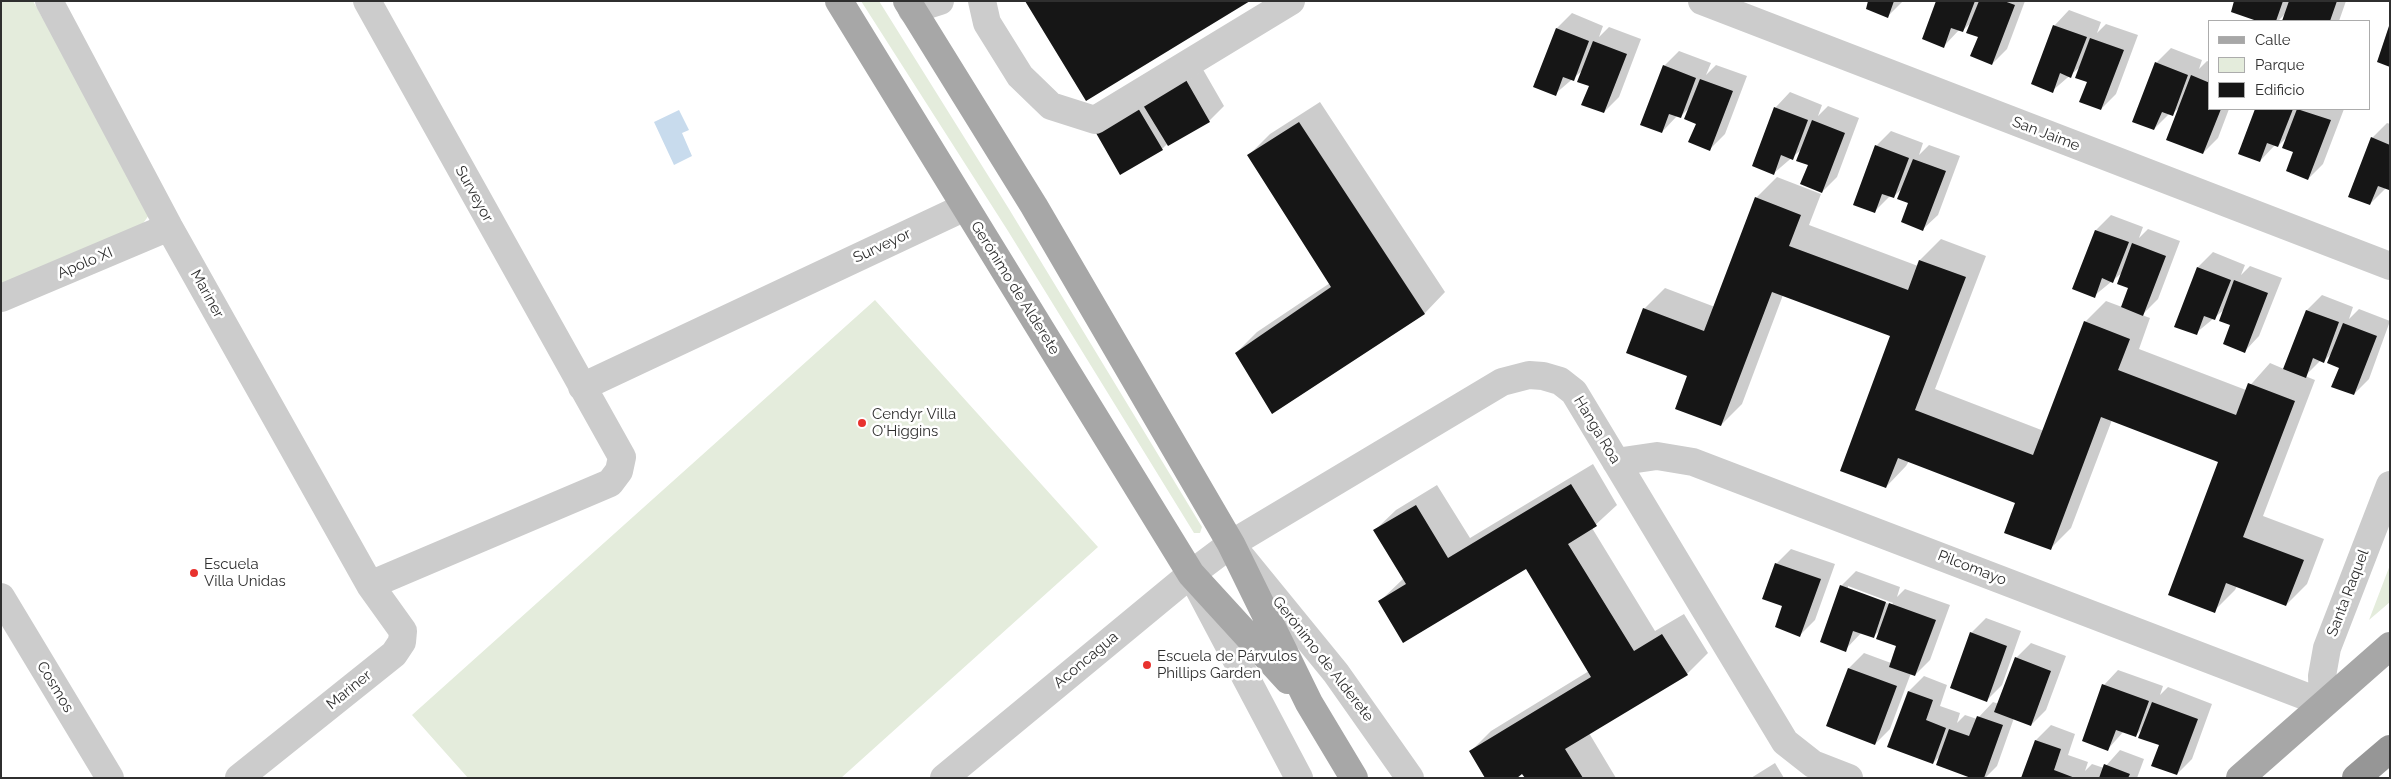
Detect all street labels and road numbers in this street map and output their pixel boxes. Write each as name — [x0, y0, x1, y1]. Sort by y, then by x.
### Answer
street label: San Jaime — [2010, 113, 2082, 155]
street label: Surveyor — [451, 163, 497, 225]
street label: Gerónimo de Alderete — [967, 218, 1063, 358]
street label: Surveyor — [850, 225, 914, 267]
street label: Apolo XI — [55, 243, 115, 283]
street label: Mariner — [186, 267, 228, 321]
street label: Hanga Roa — [1570, 393, 1624, 467]
street label: Pilcomayo — [1935, 547, 2009, 589]
street label: Santa Raquel — [2323, 547, 2373, 639]
street label: Gerónimo de Alderete — [1269, 593, 1377, 725]
street label: Aconcagua — [1050, 628, 1122, 692]
street label: Cosmos — [33, 658, 77, 716]
street label: Mariner — [323, 666, 375, 714]

